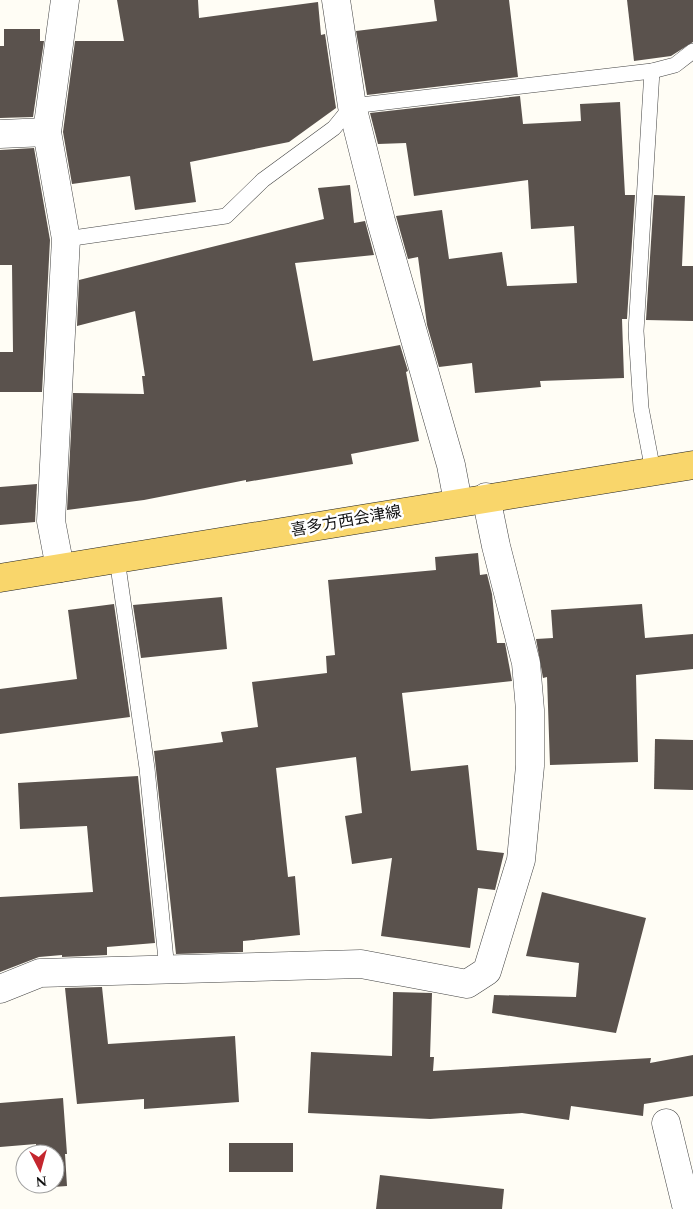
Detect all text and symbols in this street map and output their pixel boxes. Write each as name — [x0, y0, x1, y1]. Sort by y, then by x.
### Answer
street label: 喜多方西会津線 — [289, 499, 403, 543]
north arrow — [15, 1144, 65, 1194]
text: N — [35, 1170, 48, 1192]

